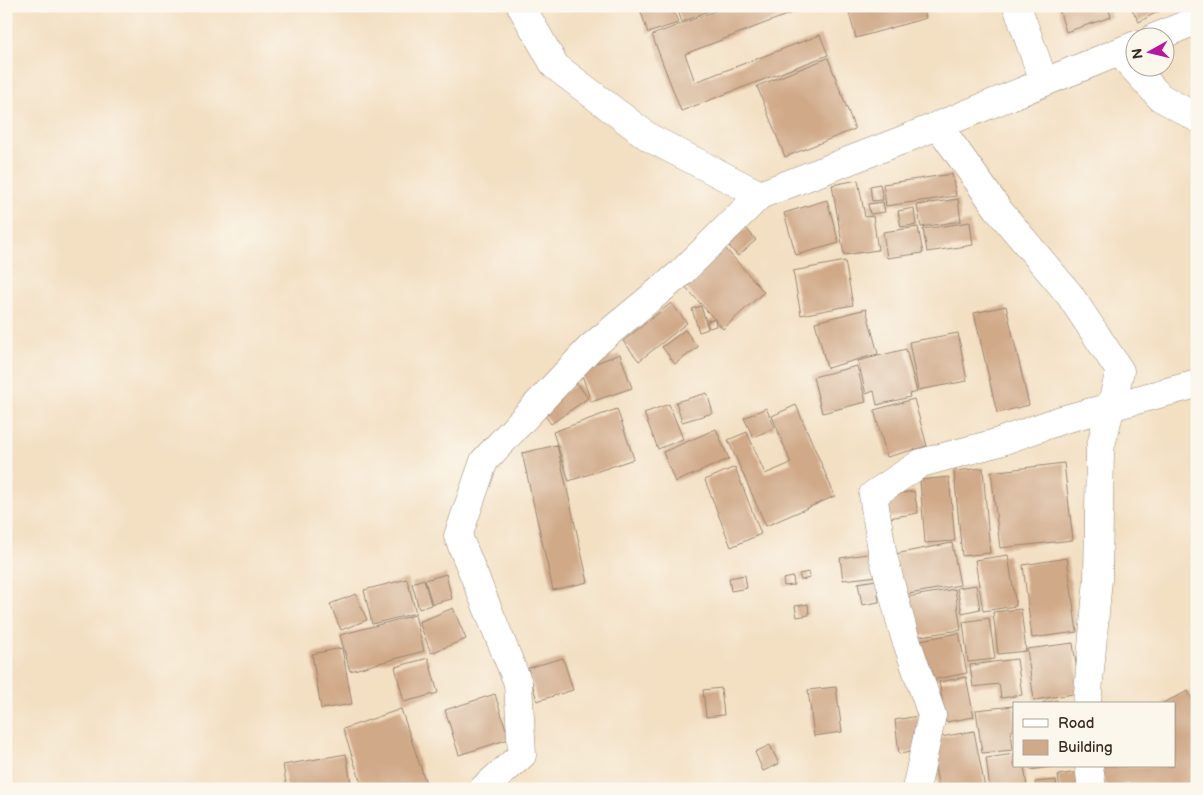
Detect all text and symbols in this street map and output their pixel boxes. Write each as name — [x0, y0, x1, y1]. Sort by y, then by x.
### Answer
north arrow — [1126, 28, 1176, 78]
text: N — [1128, 47, 1147, 60]
legend — [1013, 702, 1176, 768]
text: Road — [1058, 714, 1094, 733]
text: Building — [1058, 738, 1113, 757]

